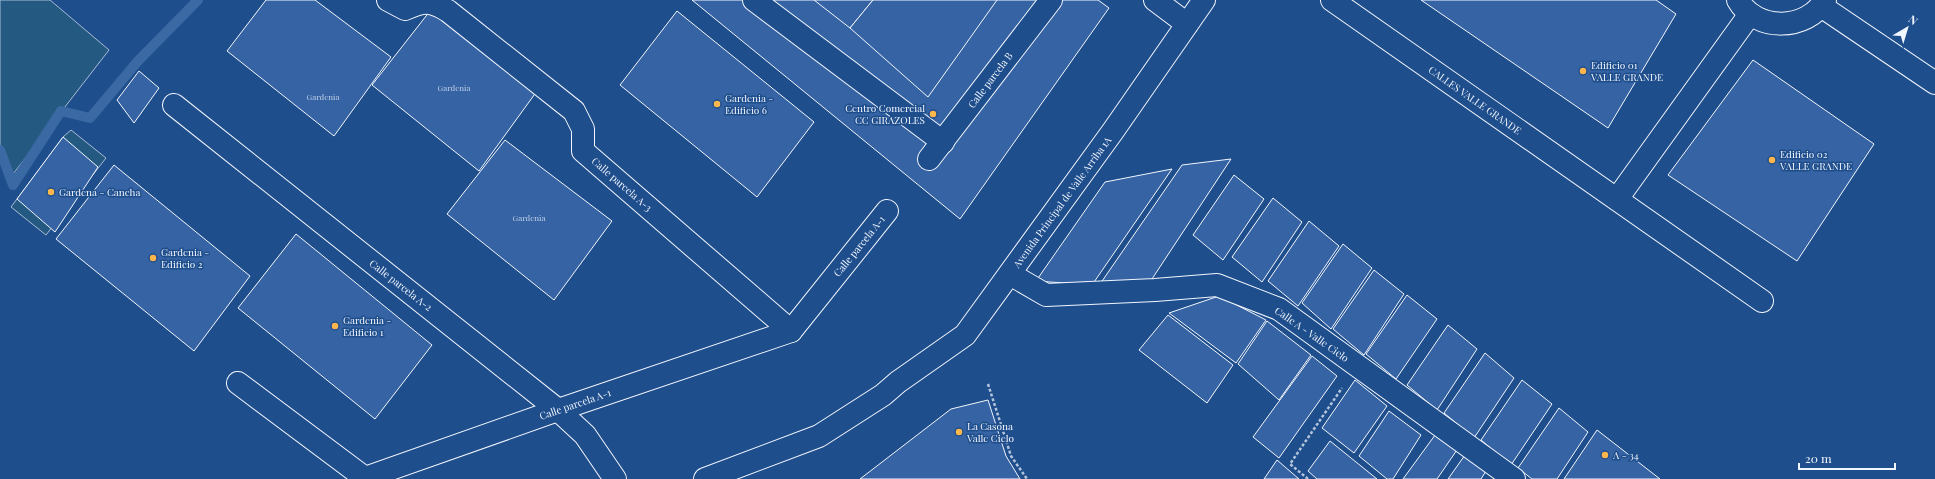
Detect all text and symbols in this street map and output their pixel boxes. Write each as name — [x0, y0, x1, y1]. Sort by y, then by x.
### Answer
north arrow — [1887, 8, 1927, 48]
text: N — [1906, 11, 1921, 28]
street label: Calle parcela B — [964, 49, 1016, 111]
place label: Edificio 01 VALLE GRANDE — [1590, 58, 1663, 84]
street label: CALLES VALLE GRANDE — [1426, 63, 1524, 137]
marker: Edificio 01 VALLE GRANDE — [1578, 66, 1588, 76]
house number: Gardenia — [438, 82, 470, 93]
house number: Gardenia — [307, 91, 339, 102]
place label: Gardenia - Edificio 6 — [725, 91, 773, 117]
marker: Gardenia - Edificio 6 — [712, 99, 722, 109]
place label: Centro Comercial CC GIRAZOLES — [845, 101, 925, 127]
marker: Centro Comercial CC GIRAZOLES — [928, 109, 938, 119]
street label: Avenida Principal de Valle Arriba 1A — [1009, 133, 1115, 271]
place label: Edificio 02 VALLE GRANDE — [1779, 147, 1852, 173]
street label: Calle parcela A-3 — [589, 154, 656, 214]
marker: Edificio 02 VALLE GRANDE — [1767, 155, 1777, 165]
place label: Gardena - Cancha — [59, 185, 140, 199]
marker: Gardena - Cancha — [46, 187, 56, 197]
house number: Gardenia — [513, 212, 545, 223]
street label: Calle parcela A-1 — [830, 212, 888, 279]
place label: Gardenia - Edificio 2 — [161, 245, 209, 271]
marker: Gardenia - Edificio 2 — [148, 253, 158, 263]
street label: Calle parcela A-2 — [367, 256, 435, 314]
street label: Calle A - Valle Cielo — [1272, 303, 1352, 365]
place label: Gardenia - Edificio 1 — [343, 313, 391, 339]
marker: Gardenia - Edificio 1 — [330, 321, 340, 331]
street label: Calle parcela A-1 — [537, 385, 613, 423]
place label: La Casona Valle Cielo — [966, 419, 1014, 445]
marker: La Casona Valle Cielo — [954, 427, 964, 437]
scale bar — [1799, 445, 1895, 471]
place label: A - 34 — [1612, 448, 1639, 462]
marker: A - 34 — [1600, 450, 1610, 460]
text: 20 m — [1805, 450, 1832, 466]

